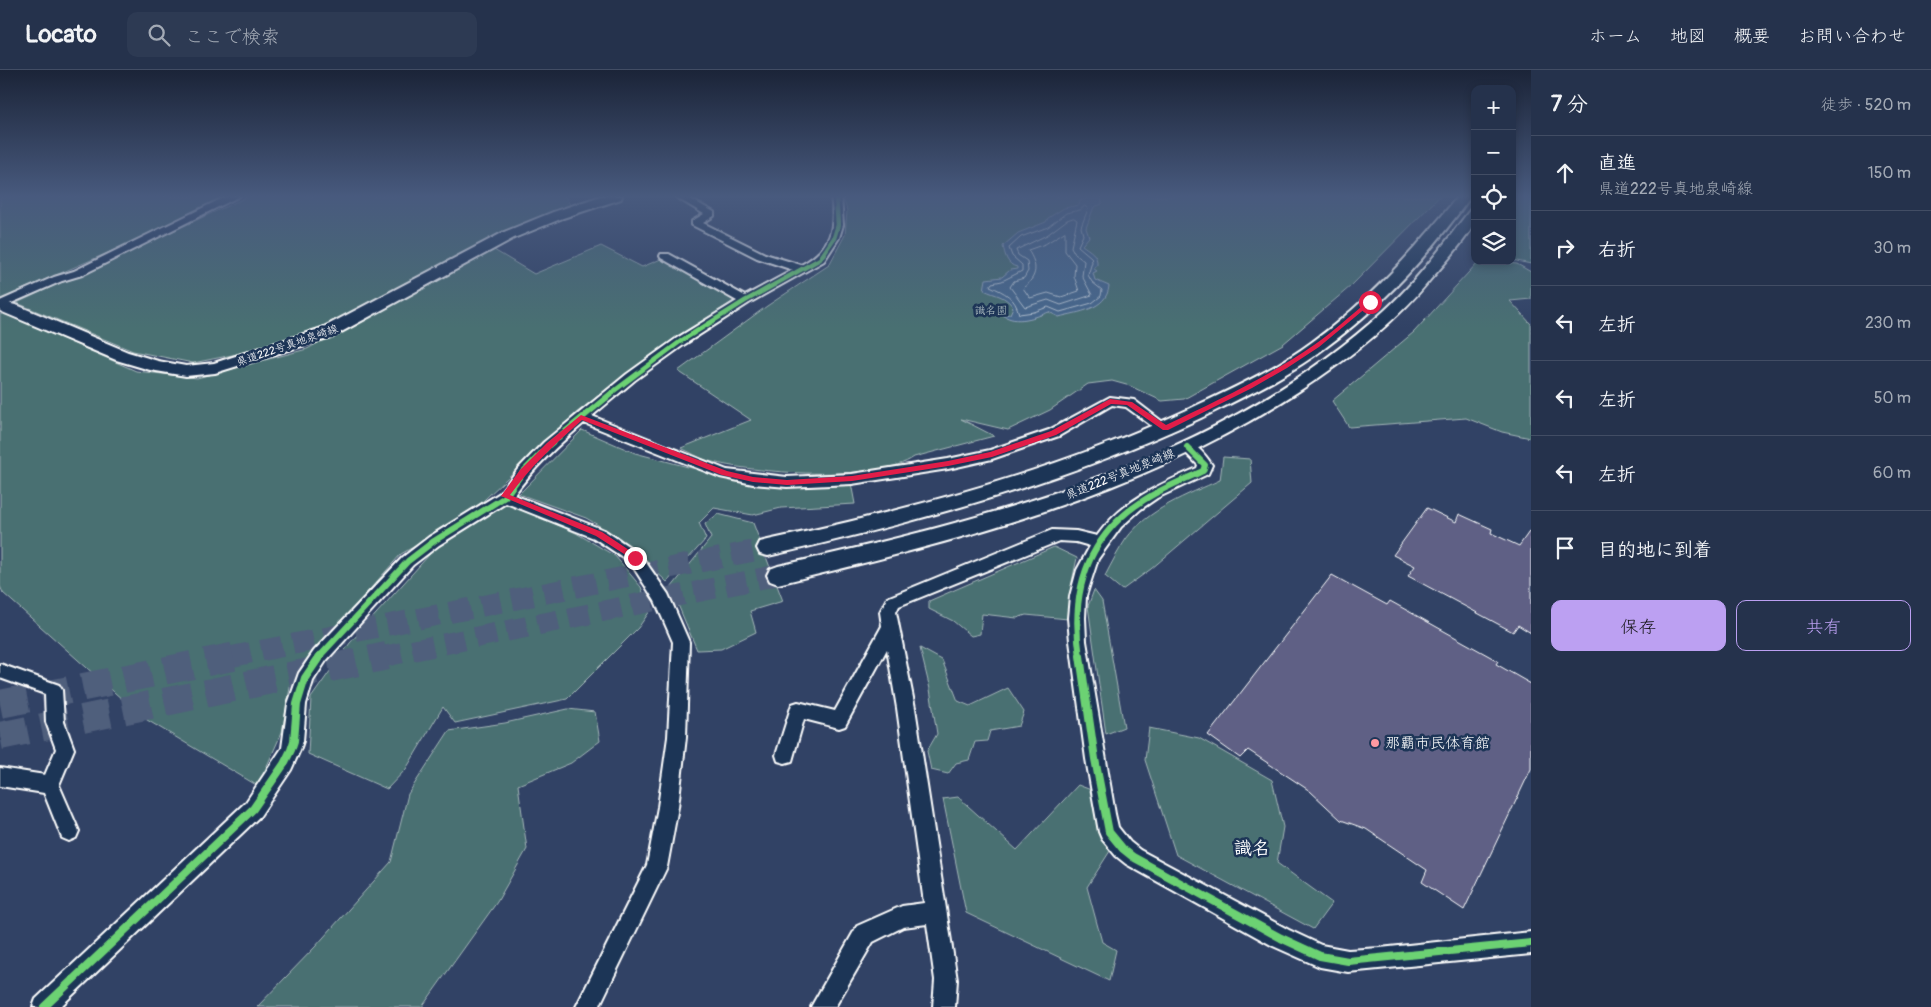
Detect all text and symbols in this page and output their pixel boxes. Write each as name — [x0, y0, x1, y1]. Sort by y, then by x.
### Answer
search box — [127, 12, 477, 57]
text: Locato — [25, 20, 97, 49]
icon: search — [145, 21, 173, 49]
text: ここで検索 — [185, 25, 280, 49]
text: ホーム — [1589, 25, 1642, 48]
text: 地図 — [1670, 25, 1706, 48]
text: 概要 — [1734, 25, 1770, 48]
text: お問い合わせ — [1798, 25, 1906, 48]
map controls — [1471, 85, 1516, 265]
button: + — [1471, 85, 1516, 130]
text: 7 分 — [1551, 91, 1588, 118]
text: 徒歩 · 520 m — [1821, 95, 1911, 115]
button: − — [1471, 130, 1516, 175]
text: 直進 — [1598, 151, 1636, 175]
icon: ahead — [1551, 159, 1579, 187]
text: 150 m — [1867, 163, 1911, 183]
button: locate — [1471, 175, 1516, 220]
text: 県道222号真地泉崎線 — [1598, 179, 1753, 199]
button: layers — [1471, 220, 1516, 265]
icon: right — [1551, 234, 1579, 262]
text: 右折 — [1598, 238, 1636, 262]
text: 30 m — [1873, 238, 1911, 258]
route start — [1359, 291, 1382, 314]
park label: 識名園 — [975, 304, 1008, 317]
icon: left — [1551, 309, 1579, 337]
text: 左折 — [1598, 313, 1636, 337]
text: 230 m — [1865, 313, 1911, 333]
street label: 県道222号真地泉崎線 — [235, 322, 340, 369]
icon: left — [1551, 384, 1579, 412]
text: 左折 — [1598, 388, 1636, 412]
text: 50 m — [1874, 388, 1911, 408]
street label: 県道222号真地泉崎線 — [1064, 446, 1177, 503]
icon: left — [1551, 459, 1579, 487]
text: 左折 — [1598, 463, 1636, 487]
text: 60 m — [1873, 463, 1911, 483]
icon: arrive — [1551, 534, 1579, 562]
text: 目的地に到着 — [1598, 538, 1712, 562]
route end — [624, 547, 647, 570]
button: 保存 — [1551, 600, 1726, 651]
button: 共有 — [1736, 600, 1911, 651]
place label: 那覇市民体育館 — [1385, 734, 1490, 753]
marker: 那覇市民体育館 — [1369, 737, 1381, 749]
district label: 識名 — [1234, 837, 1270, 860]

